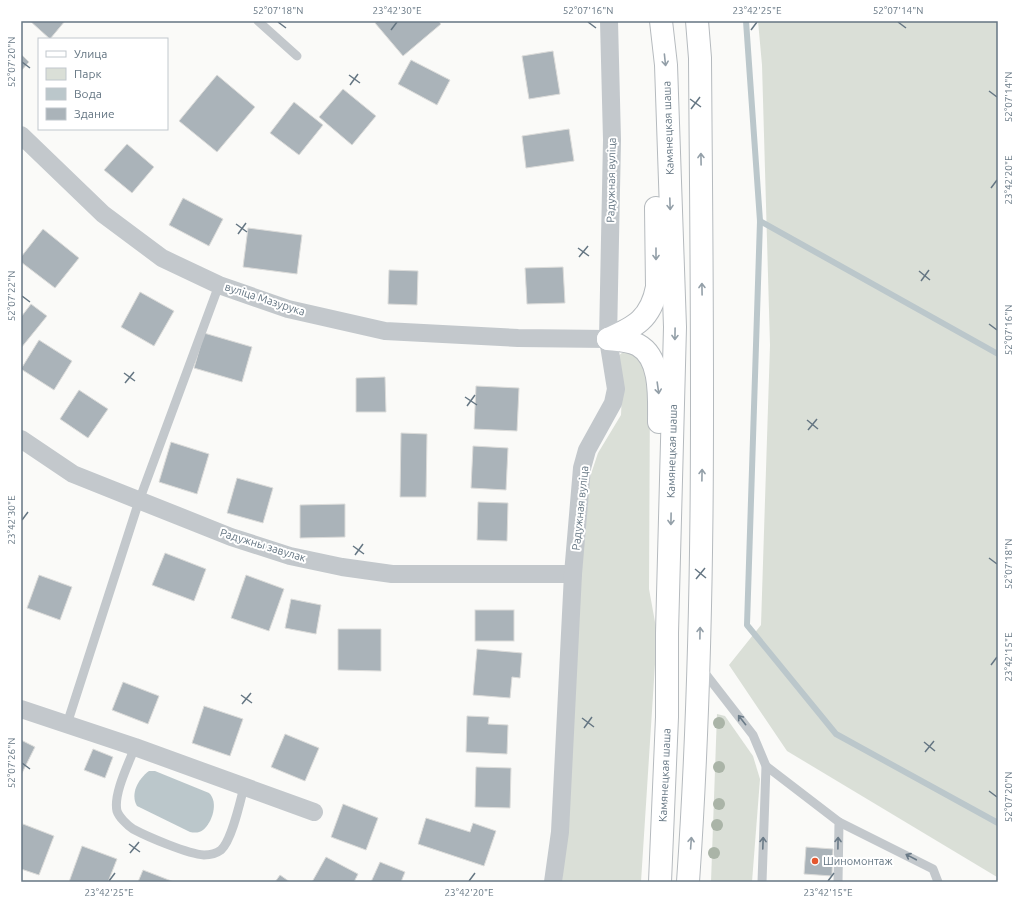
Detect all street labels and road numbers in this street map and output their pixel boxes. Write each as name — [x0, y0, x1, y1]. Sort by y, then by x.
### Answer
street label: Камянецкая шаша — [660, 81, 676, 175]
street label: Радужная вуліца — [604, 137, 618, 223]
street label: вуліца Мазурука — [223, 280, 307, 318]
street label: Камянецкая шаша — [665, 404, 679, 498]
street label: Радужная вуліца — [570, 465, 590, 551]
street label: Радужны завулак — [219, 526, 308, 564]
street label: Камянецкая шаша — [657, 728, 673, 822]

